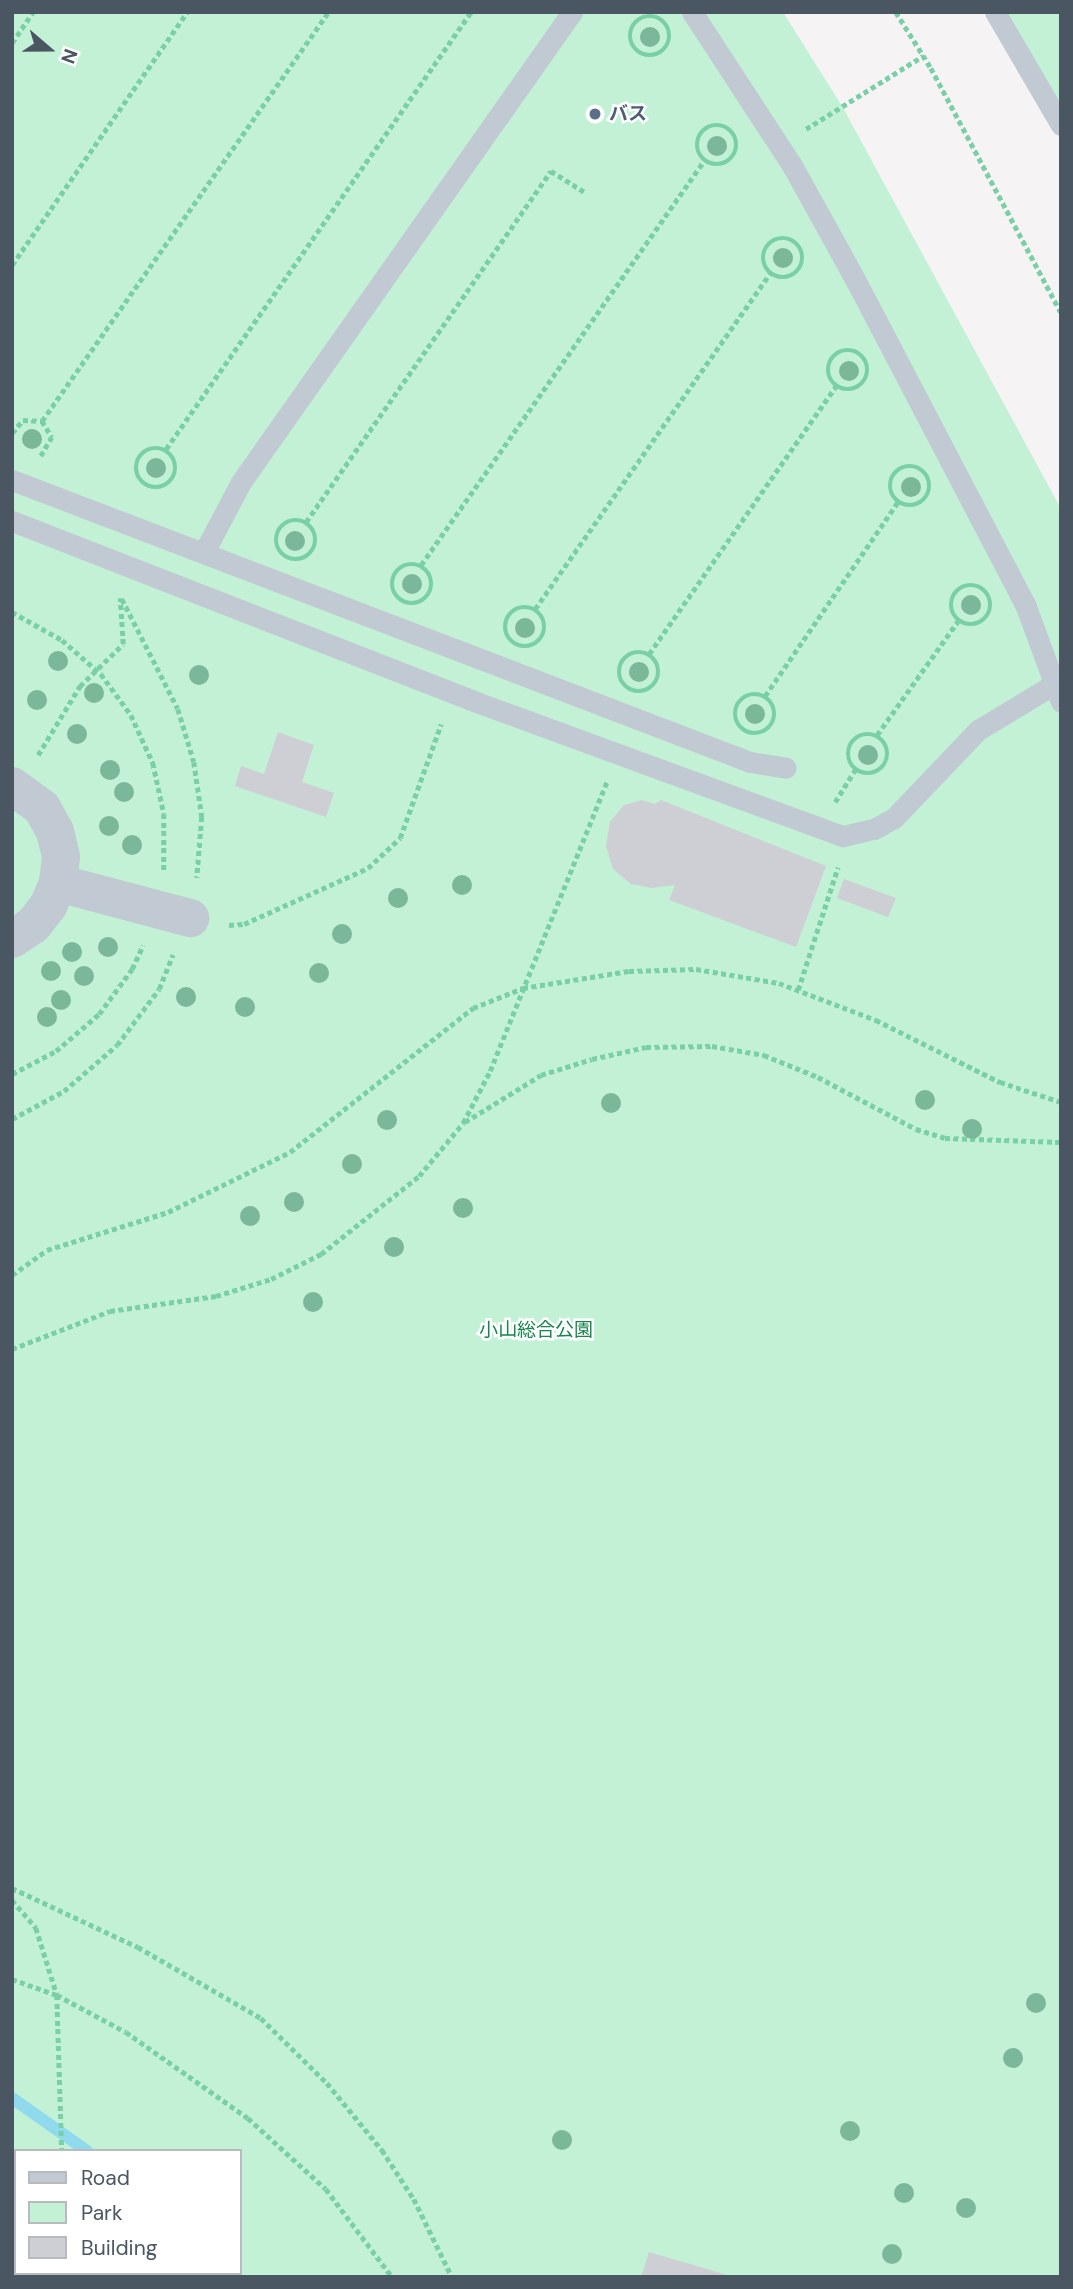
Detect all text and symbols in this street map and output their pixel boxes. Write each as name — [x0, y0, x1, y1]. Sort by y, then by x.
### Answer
north arrow — [14, 14, 84, 84]
text: N — [55, 46, 83, 67]
place label: バス — [609, 103, 647, 125]
marker: バス — [587, 106, 603, 122]
park label: 小山総合公園 — [479, 1319, 593, 1341]
legend — [14, 2149, 242, 2275]
text: Road — [81, 2164, 130, 2192]
text: Park — [81, 2199, 122, 2227]
text: Building — [81, 2234, 157, 2262]

